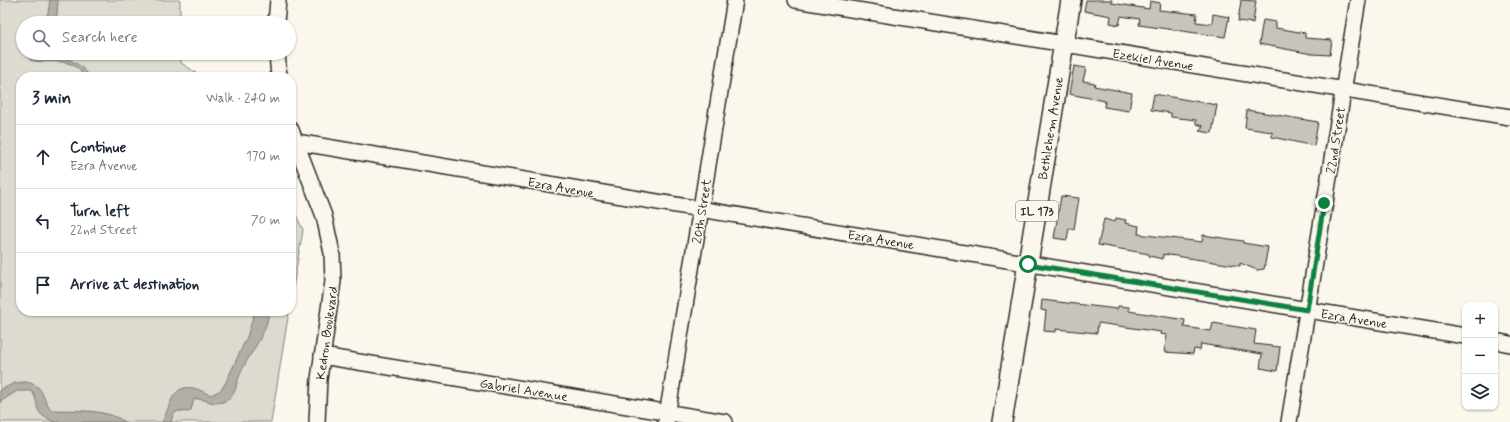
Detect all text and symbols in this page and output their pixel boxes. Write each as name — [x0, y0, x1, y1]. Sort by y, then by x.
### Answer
search box — [16, 16, 296, 60]
icon: search — [30, 27, 52, 49]
text: Search here — [62, 28, 138, 48]
street label: Ezekiel Avenue — [1111, 46, 1195, 75]
street label: Bethlehem Avenue — [1035, 76, 1068, 181]
text: 3 min — [32, 87, 71, 109]
text: Walk · 240 m — [206, 90, 280, 107]
street label: 22nd Street — [1323, 105, 1350, 175]
text: Continue — [70, 138, 126, 158]
icon: ahead — [32, 146, 54, 168]
text: 170 m — [246, 148, 280, 165]
text: Ezra Avenue — [70, 158, 137, 175]
street label: Ezra Avenue — [526, 174, 595, 203]
street label: 20th Street — [689, 177, 716, 245]
route end — [1315, 194, 1333, 212]
road number: IL 173 — [1016, 201, 1058, 221]
text: Turn left — [70, 202, 130, 222]
icon: left — [32, 210, 54, 232]
text: 70 m — [251, 212, 280, 229]
text: 22nd Street — [70, 222, 138, 239]
street label: Ezra Avenue — [846, 227, 915, 254]
route start — [1019, 255, 1037, 273]
icon: arrive — [32, 274, 54, 296]
text: Arrive at destination — [70, 275, 199, 295]
street label: Kedron Boulevard — [313, 285, 342, 381]
map controls — [1462, 302, 1498, 410]
button: + — [1462, 302, 1498, 338]
street label: Ezra Avenue — [1319, 306, 1388, 333]
button: − — [1462, 338, 1498, 374]
button: layers — [1462, 374, 1498, 410]
street label: Gabriel Avenue — [479, 375, 569, 406]

